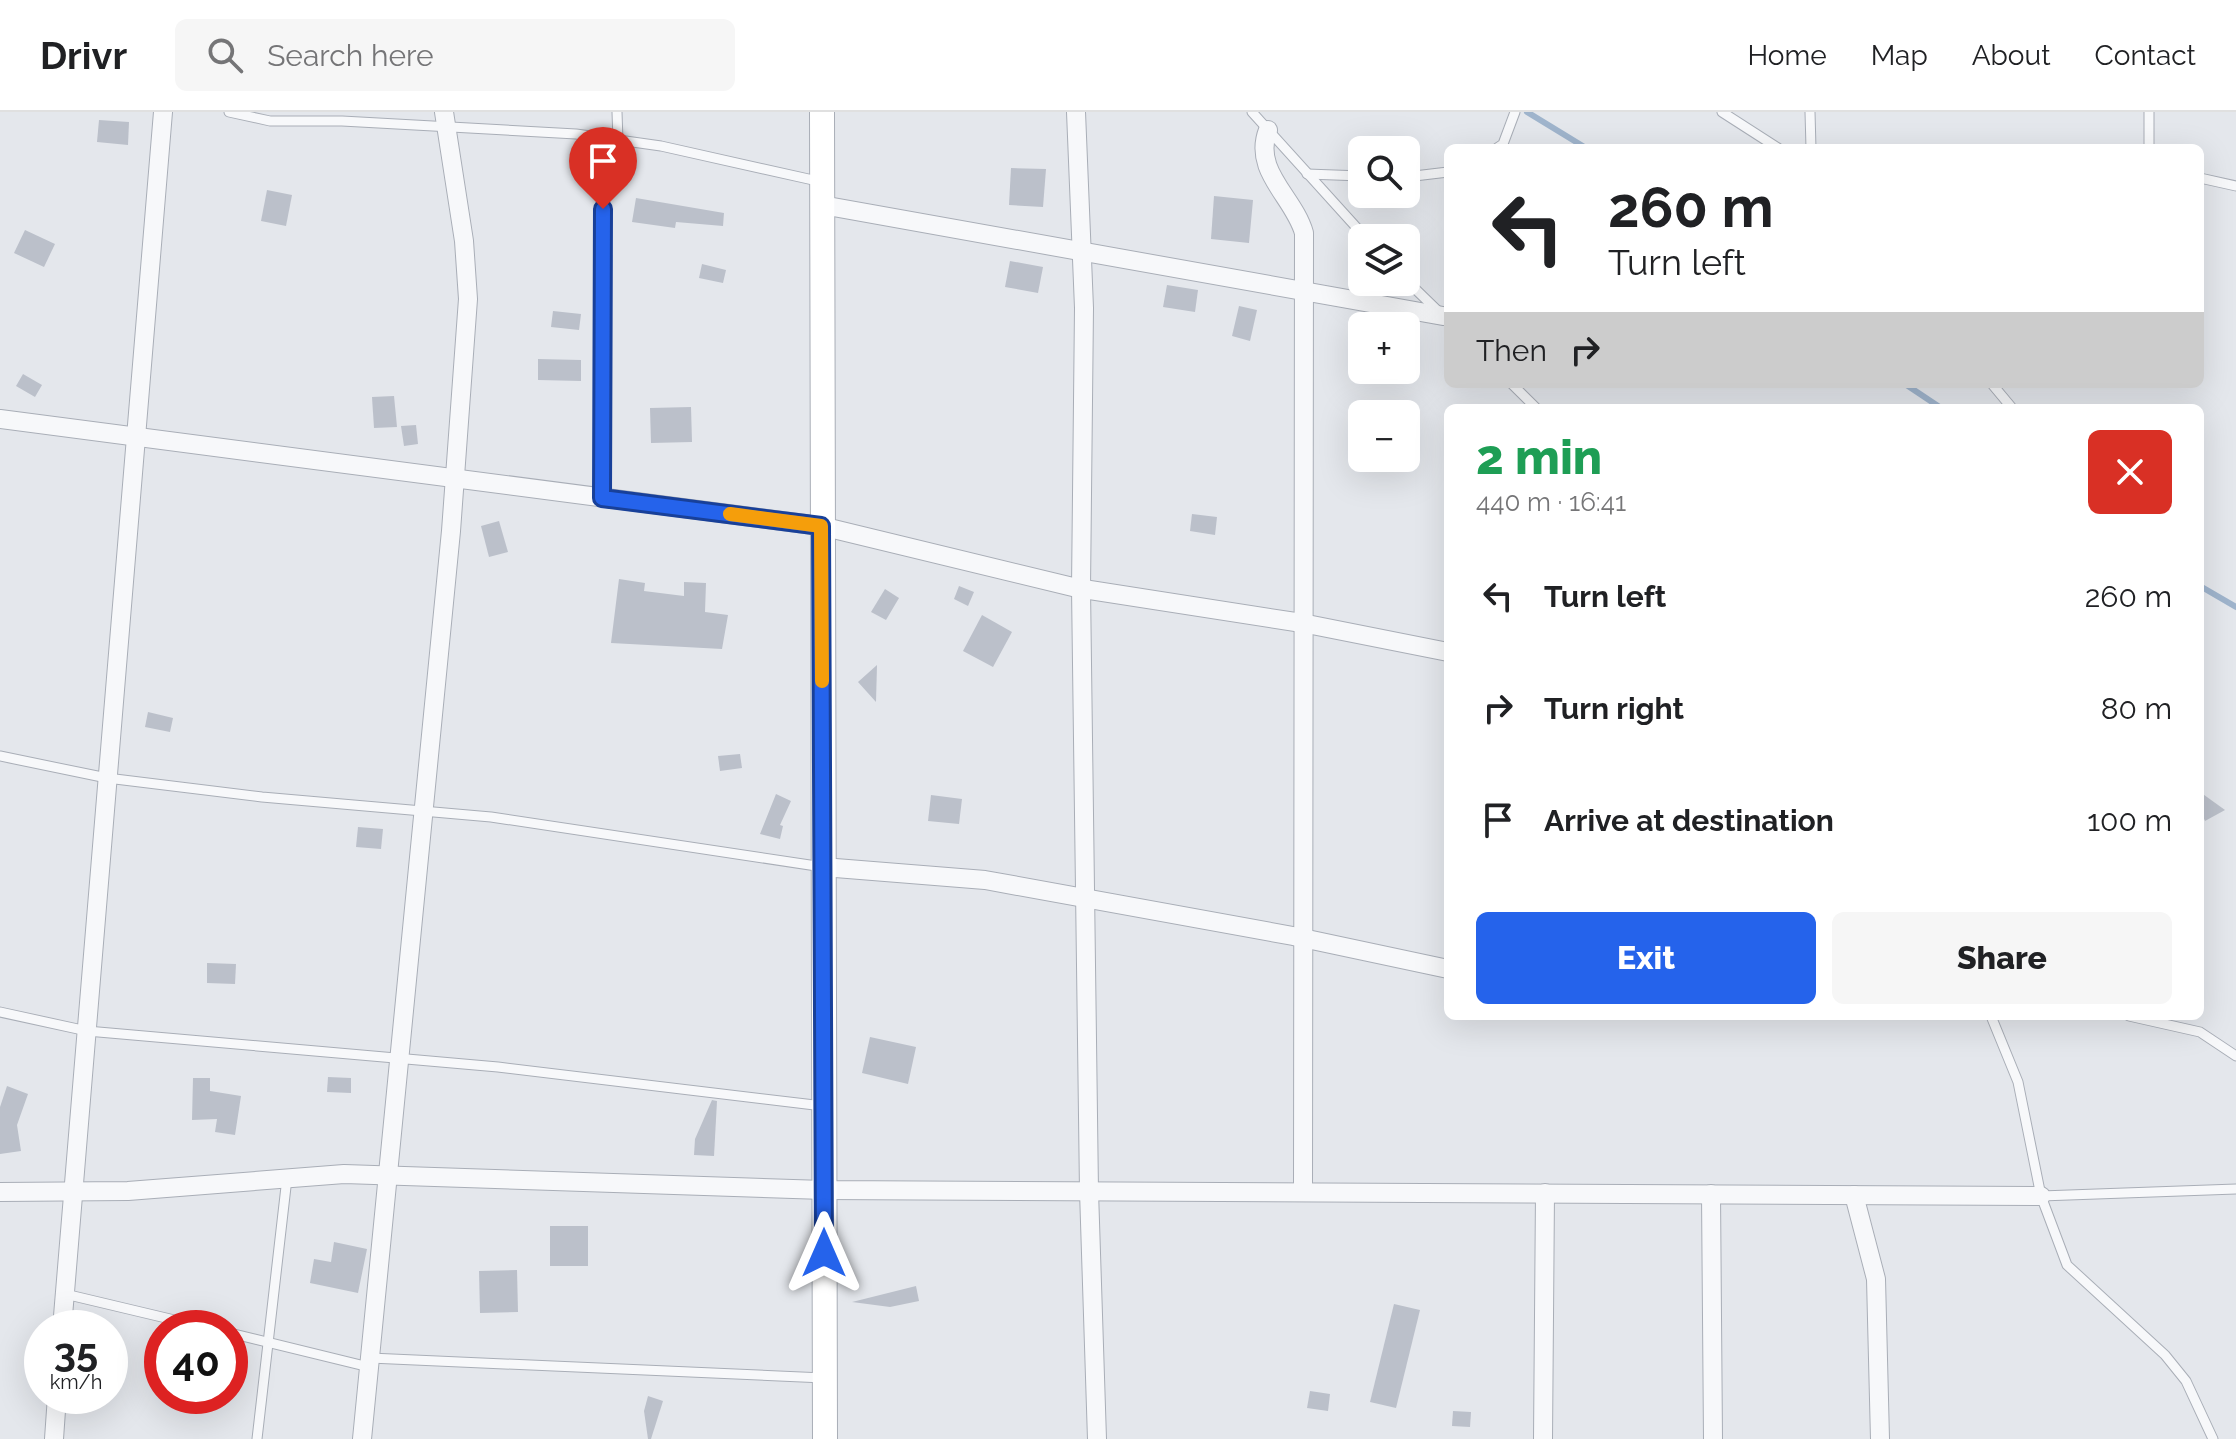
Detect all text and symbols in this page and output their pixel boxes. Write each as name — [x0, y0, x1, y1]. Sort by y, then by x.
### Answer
search box — [175, 19, 735, 91]
text: Drivr — [40, 33, 127, 78]
icon: search — [203, 33, 247, 77]
text: Search here — [267, 38, 434, 73]
text: Home — [1747, 39, 1827, 72]
text: Map — [1871, 39, 1928, 72]
text: About — [1972, 39, 2051, 72]
text: Contact — [2095, 39, 2196, 72]
pin — [569, 127, 637, 209]
map controls — [1348, 136, 1420, 472]
button: search — [1348, 136, 1420, 208]
icon: arrive — [581, 139, 625, 183]
text: 260 m — [1608, 174, 1774, 240]
icon: left — [1476, 176, 1580, 280]
button: layers — [1348, 224, 1420, 296]
text: Turn left — [1608, 241, 1746, 283]
button: + — [1348, 312, 1420, 384]
icon: right — [1563, 328, 1607, 372]
text: Then — [1476, 333, 1547, 368]
button: − — [1348, 400, 1420, 472]
text: 2 min — [1476, 429, 1602, 485]
button: close — [2088, 430, 2172, 514]
text: 440 m · 16:41 — [1476, 487, 1626, 517]
icon: left — [1476, 574, 1520, 618]
text: Turn left — [1544, 579, 1666, 614]
text: 260 m — [2085, 579, 2172, 614]
icon: right — [1476, 686, 1520, 730]
text: Turn right — [1544, 691, 1684, 726]
text: 80 m — [2101, 691, 2172, 726]
icon: arrive — [1476, 798, 1520, 842]
text: Arrive at destination — [1544, 803, 1834, 838]
text: 100 m — [2087, 803, 2172, 838]
button: Exit — [1476, 912, 1816, 1004]
button: Share — [1832, 912, 2172, 1004]
position arrow — [782, 1211, 866, 1295]
speed limit sign: 40 — [144, 1310, 248, 1414]
text: 35 — [54, 1328, 98, 1375]
text: km/h — [50, 1370, 102, 1394]

